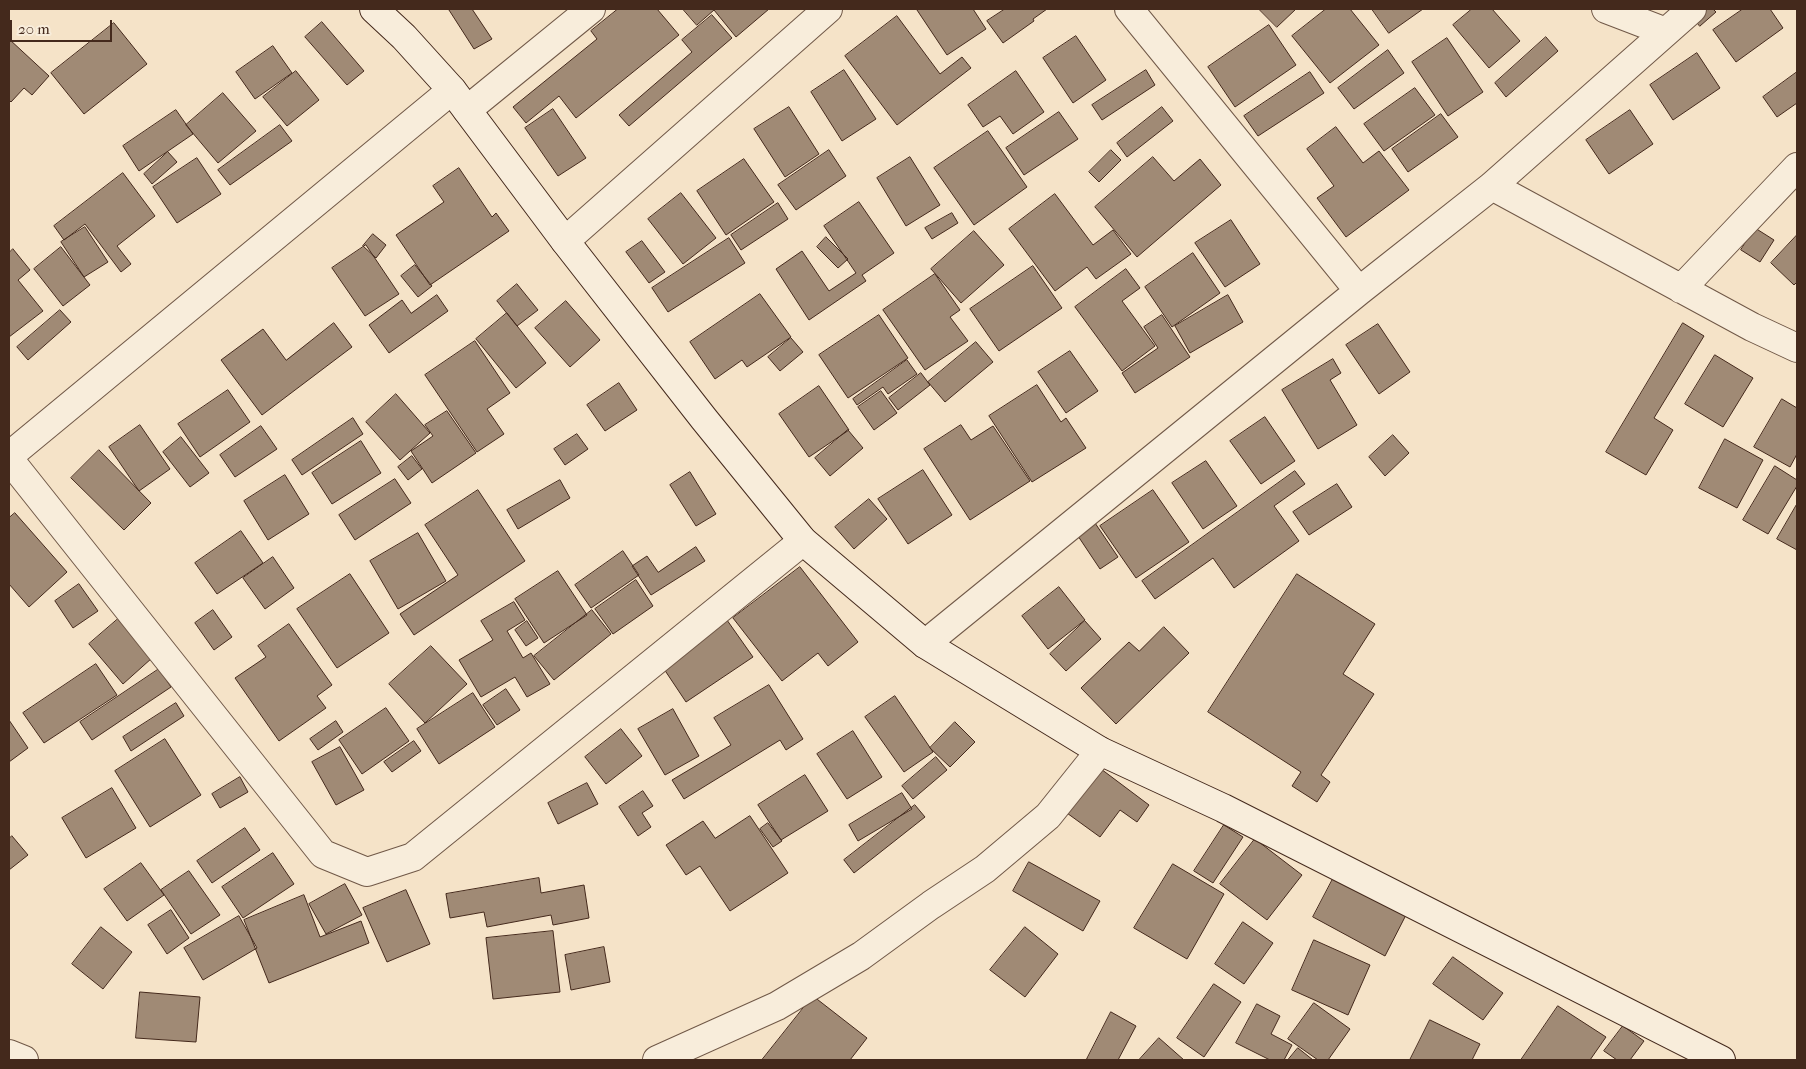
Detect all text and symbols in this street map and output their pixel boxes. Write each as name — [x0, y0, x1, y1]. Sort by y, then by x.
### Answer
scale bar — [12, 10, 115, 42]
text: 20 m — [18, 20, 50, 38]

